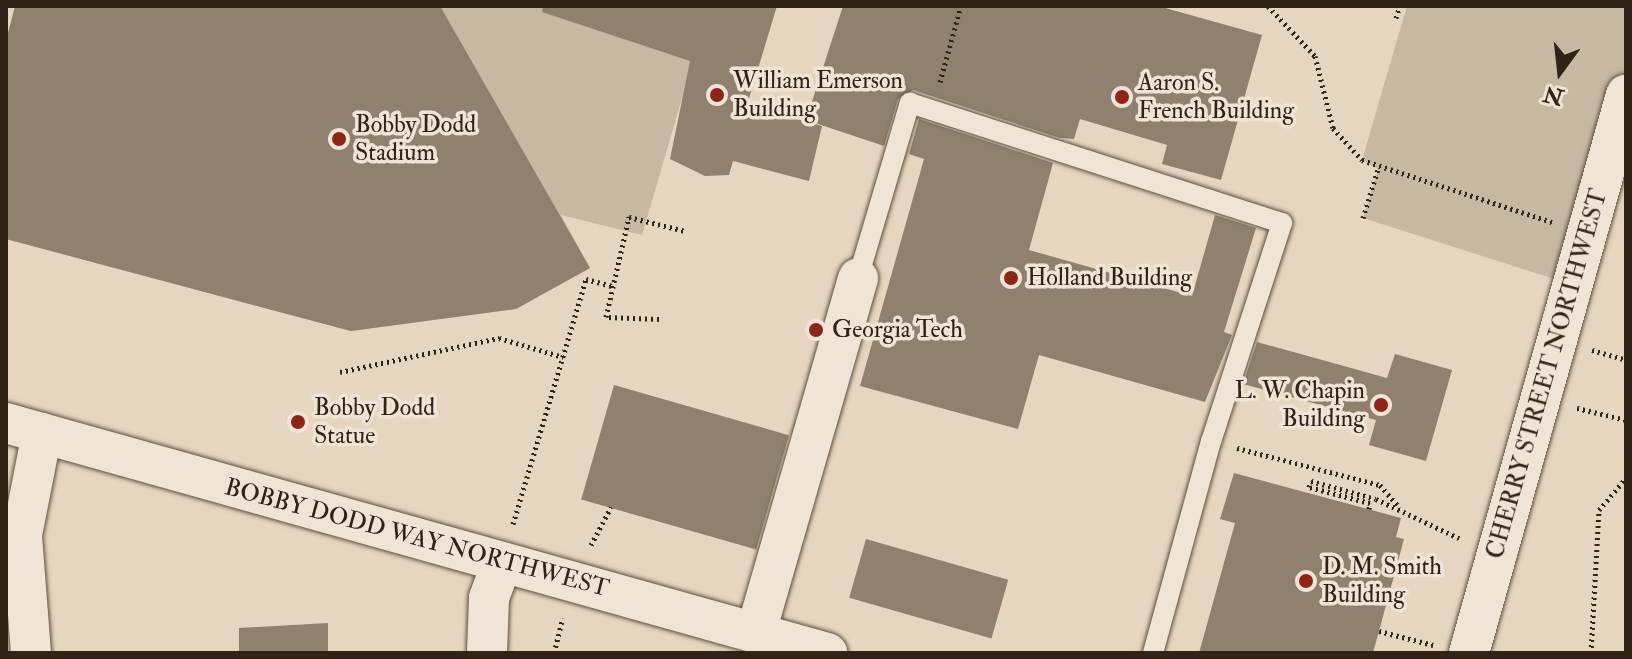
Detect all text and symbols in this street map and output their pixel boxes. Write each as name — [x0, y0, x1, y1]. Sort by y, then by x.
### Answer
north arrow — [1520, 32, 1600, 112]
place label: William Emerson Building — [733, 67, 903, 123]
place label: Aaron S. French Building — [1138, 69, 1294, 125]
text: N — [1541, 79, 1567, 111]
marker: William Emerson Building — [708, 86, 726, 104]
marker: Aaron S. French Building — [1113, 88, 1131, 106]
place label: Bobby Dodd Stadium — [355, 111, 476, 167]
marker: Bobby Dodd Stadium — [330, 130, 348, 148]
street label: CHERRY STREET NORTHWEST — [1480, 186, 1614, 562]
place label: Holland Building — [1027, 264, 1192, 292]
marker: Holland Building — [1002, 269, 1020, 287]
place label: Georgia Tech — [832, 316, 963, 344]
marker: Georgia Tech — [807, 321, 825, 339]
place label: L. W. Chapin Building — [1235, 377, 1365, 433]
place label: Bobby Dodd Statue — [314, 394, 435, 450]
marker: L. W. Chapin Building — [1372, 396, 1390, 414]
marker: Bobby Dodd Statue — [289, 413, 307, 431]
street label: BOBBY DODD WAY NORTHWEST — [222, 473, 612, 603]
place label: D. M. Smith Building — [1322, 553, 1442, 609]
marker: D. M. Smith Building — [1297, 572, 1315, 590]

